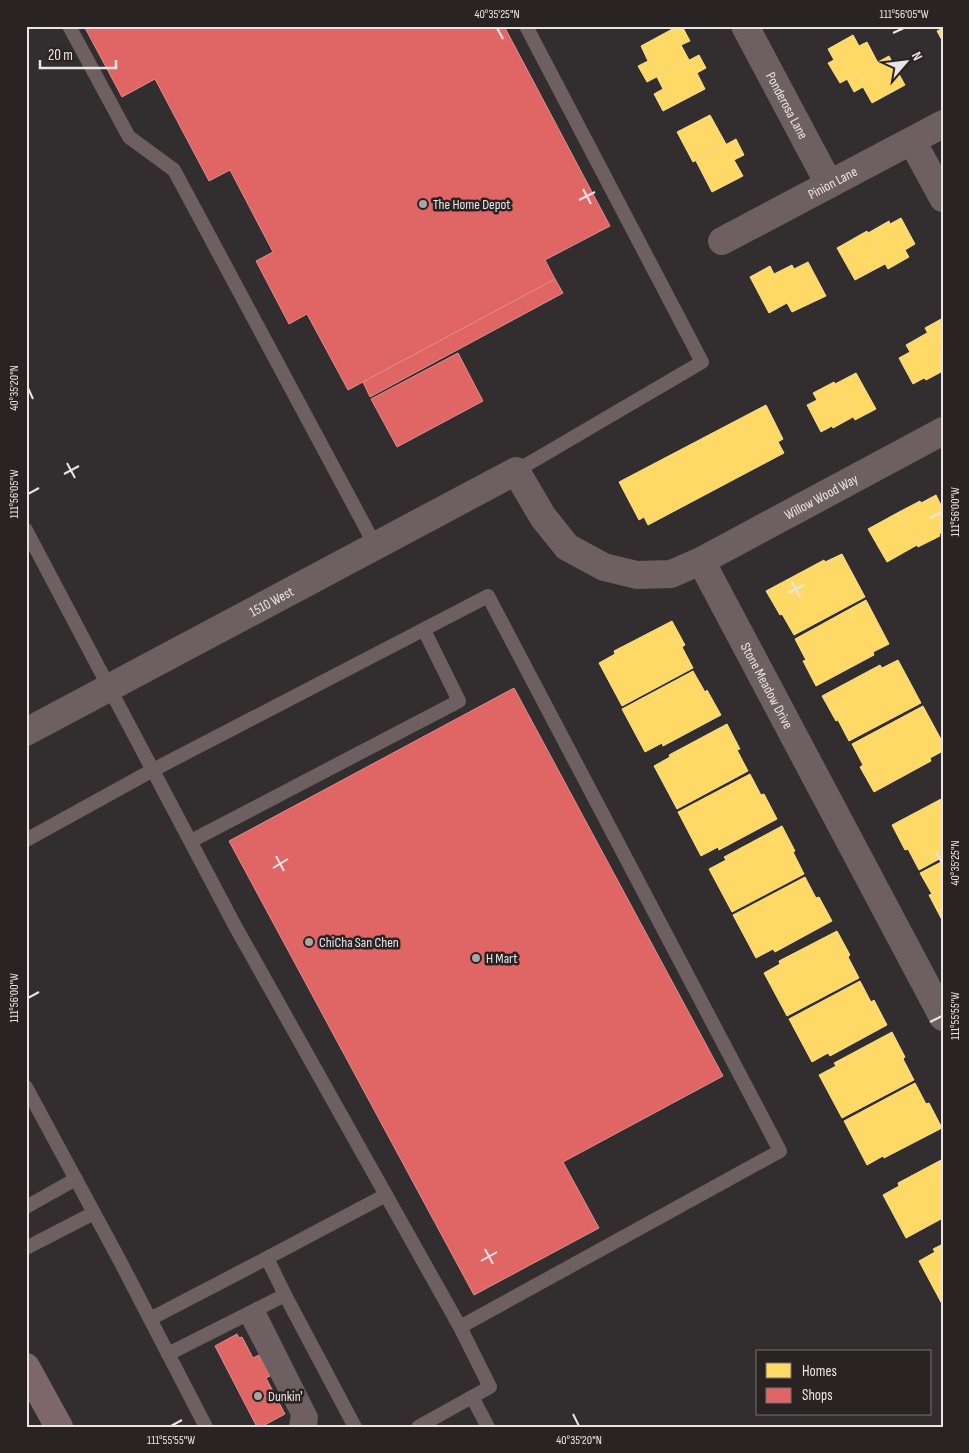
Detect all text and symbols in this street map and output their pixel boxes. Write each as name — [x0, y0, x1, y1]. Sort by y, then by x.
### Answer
text: 40°35'25"N — [474, 7, 520, 22]
text: 111°56'05"W — [879, 7, 929, 22]
scale bar — [40, 38, 116, 70]
north arrow — [882, 38, 932, 88]
text: 20 m — [48, 46, 73, 65]
text: N — [908, 49, 926, 63]
street label: Ponderosa Lane — [762, 69, 812, 142]
street label: Pinion Lane — [805, 163, 860, 203]
place label: The Home Depot — [433, 196, 511, 213]
marker: The Home Depot — [417, 198, 429, 210]
text: 40°35'20"N — [7, 365, 22, 411]
text: 111°56'05"W — [7, 469, 22, 519]
street label: Willow Wood Way — [782, 470, 862, 524]
text: 111°56'00"W — [948, 487, 963, 537]
street label: 1510 West — [247, 583, 297, 620]
street label: Stone Meadow Drive — [737, 640, 797, 732]
text: 40°35'25"N — [948, 840, 963, 886]
place label: ChiCha San Chen — [319, 934, 399, 951]
marker: ChiCha San Chen — [303, 936, 315, 948]
place label: H Mart — [486, 950, 518, 967]
marker: H Mart — [470, 952, 482, 964]
text: 111°56'00"W — [7, 973, 22, 1023]
text: 111°55'55"W — [948, 992, 963, 1040]
legend — [756, 1350, 932, 1416]
text: Homes — [802, 1362, 837, 1381]
text: Shops — [802, 1386, 833, 1405]
place label: Dunkin' — [268, 1388, 302, 1405]
marker: Dunkin' — [252, 1390, 264, 1402]
text: 111°55'55"W — [147, 1433, 195, 1448]
text: 40°35'20"N — [556, 1433, 602, 1448]

